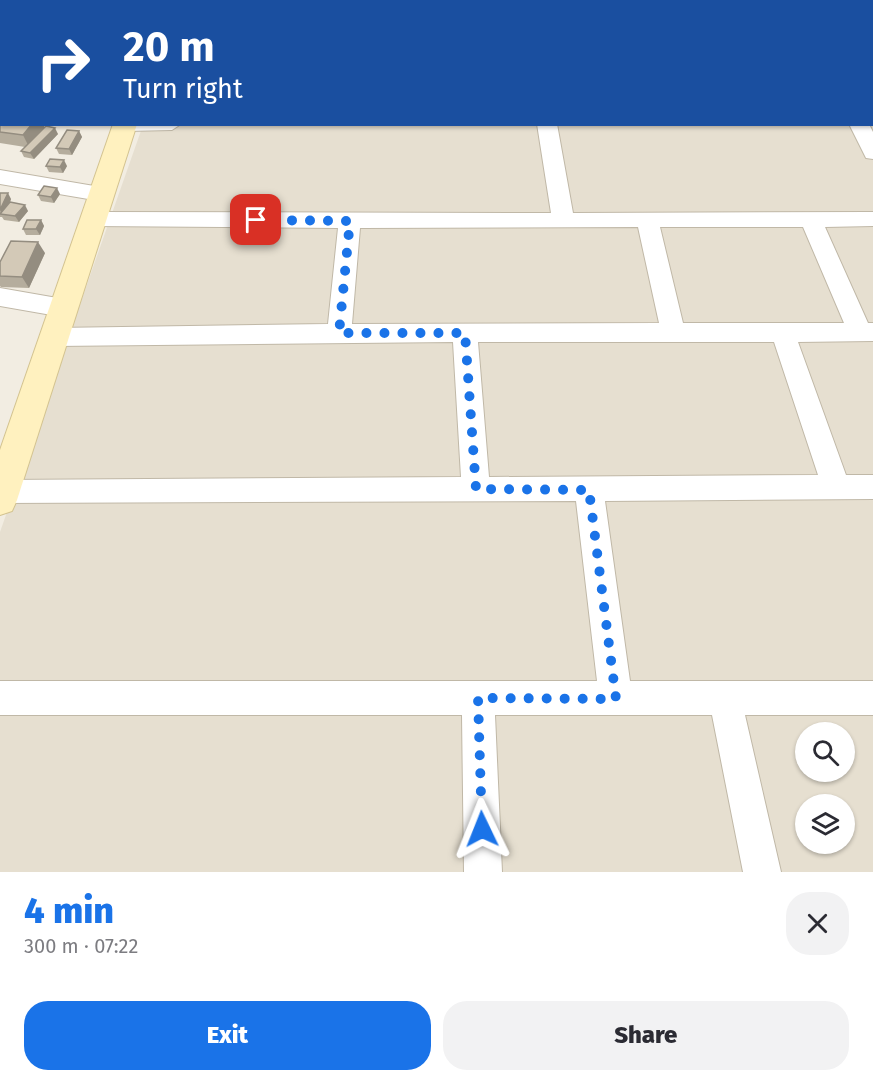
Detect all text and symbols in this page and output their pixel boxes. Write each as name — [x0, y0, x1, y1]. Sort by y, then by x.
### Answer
text: 20 m — [123, 22, 215, 72]
icon: right — [24, 24, 102, 102]
text: Turn right — [123, 73, 243, 105]
pin — [230, 194, 281, 245]
icon: arrive — [239, 203, 272, 236]
map controls — [795, 722, 855, 854]
button: search — [795, 722, 855, 782]
button: layers — [795, 794, 855, 854]
position arrow — [450, 797, 514, 861]
text: 4 min — [24, 889, 114, 933]
button: close — [786, 892, 849, 955]
text: 300 m · 07:22 — [24, 934, 138, 958]
button: Exit — [24, 1001, 431, 1070]
button: Share — [443, 1001, 849, 1070]

